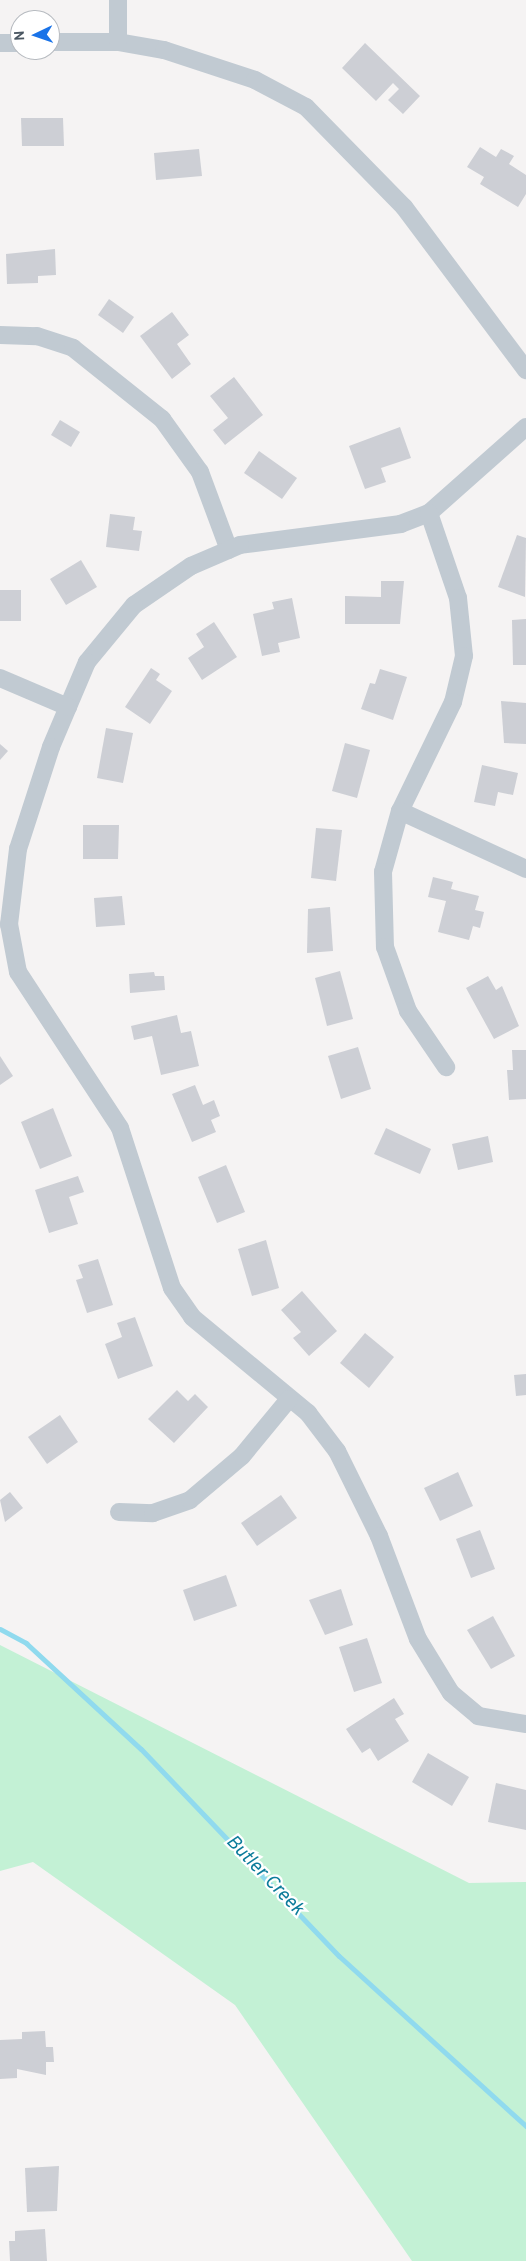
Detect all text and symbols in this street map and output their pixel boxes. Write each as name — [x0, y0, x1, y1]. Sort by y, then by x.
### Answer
north arrow — [10, 10, 60, 60]
text: N — [12, 30, 29, 41]
water label: Butler Creek — [220, 1831, 308, 1921]

